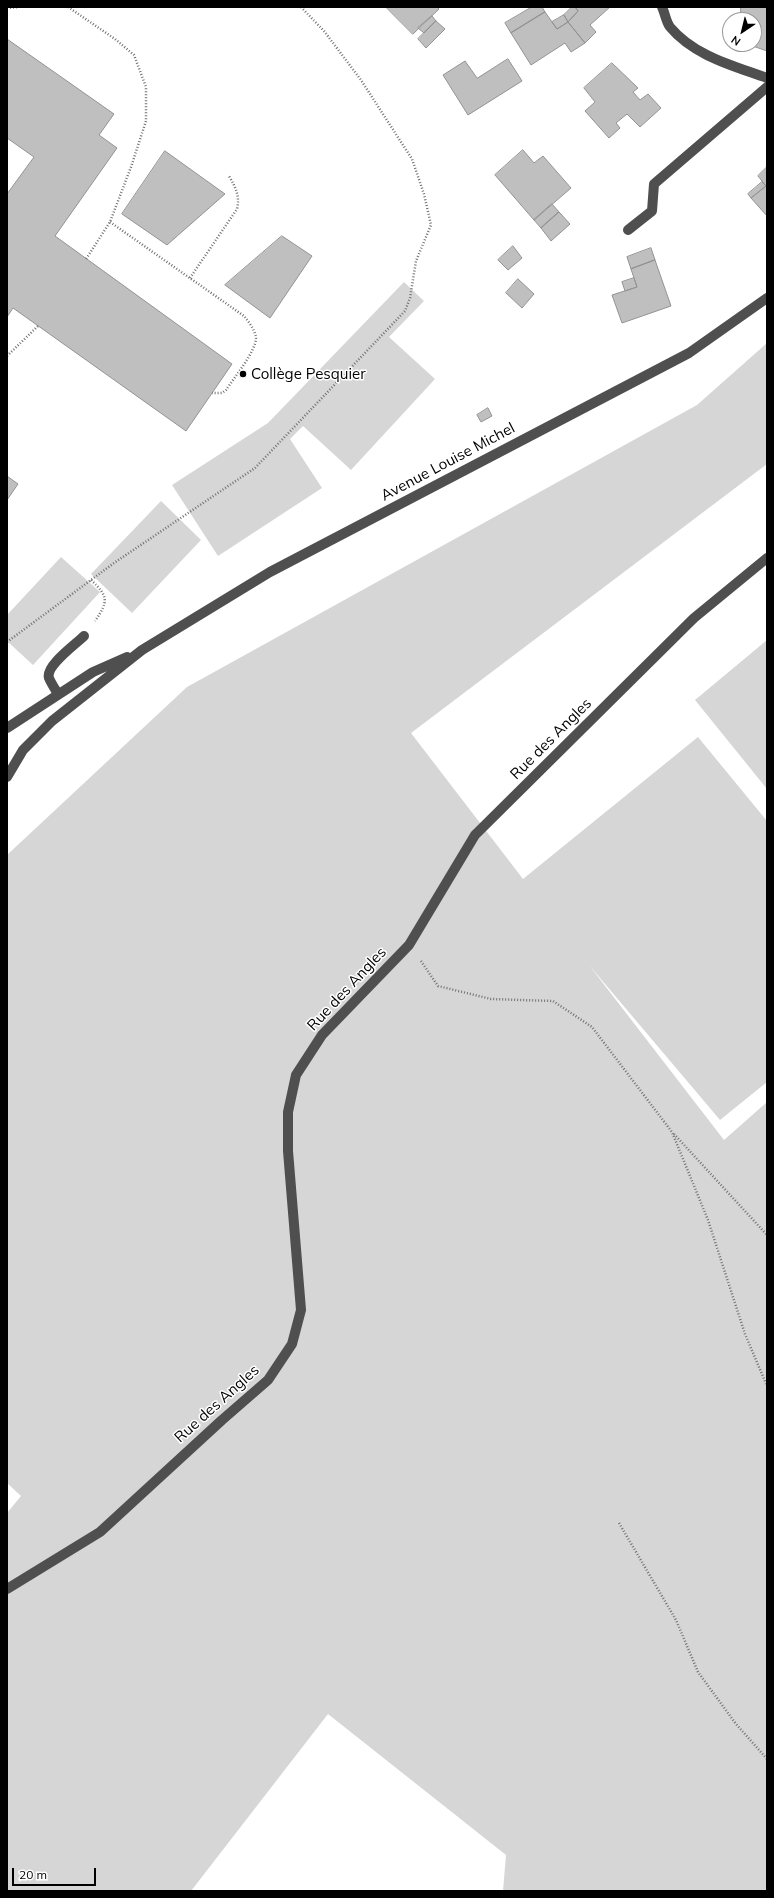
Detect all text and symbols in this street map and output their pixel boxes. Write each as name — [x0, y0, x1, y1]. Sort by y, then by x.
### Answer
north arrow — [722, 12, 762, 52]
text: N — [728, 33, 743, 49]
place label: Collège Pesquier — [251, 365, 366, 383]
marker: Collège Pesquier — [238, 369, 248, 379]
street label: Avenue Louise Michel — [378, 419, 518, 505]
street label: Rue des Angles — [507, 695, 595, 783]
street label: Rue des Angles — [304, 943, 390, 1035]
street label: Rue des Angles — [171, 1361, 263, 1447]
scale bar — [14, 1860, 98, 1886]
text: 20 m — [19, 1867, 47, 1882]

